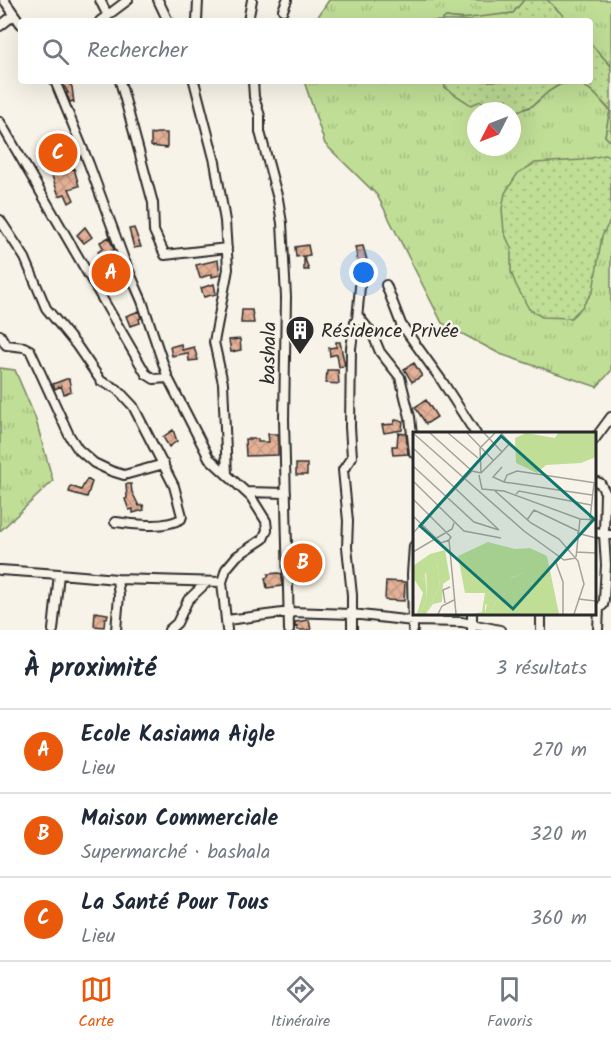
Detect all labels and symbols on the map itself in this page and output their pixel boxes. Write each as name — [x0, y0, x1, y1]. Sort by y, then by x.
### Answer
north arrow — [467, 102, 521, 156]
pin: C — [38, 130, 78, 176]
pin: A — [92, 250, 130, 296]
your location — [349, 258, 378, 287]
building icon: Résidence Privée — [284, 314, 316, 356]
place label: Résidence Privée — [321, 316, 459, 348]
street label: bashala — [253, 321, 287, 385]
inset map — [413, 432, 596, 615]
pin: B — [284, 540, 322, 586]

